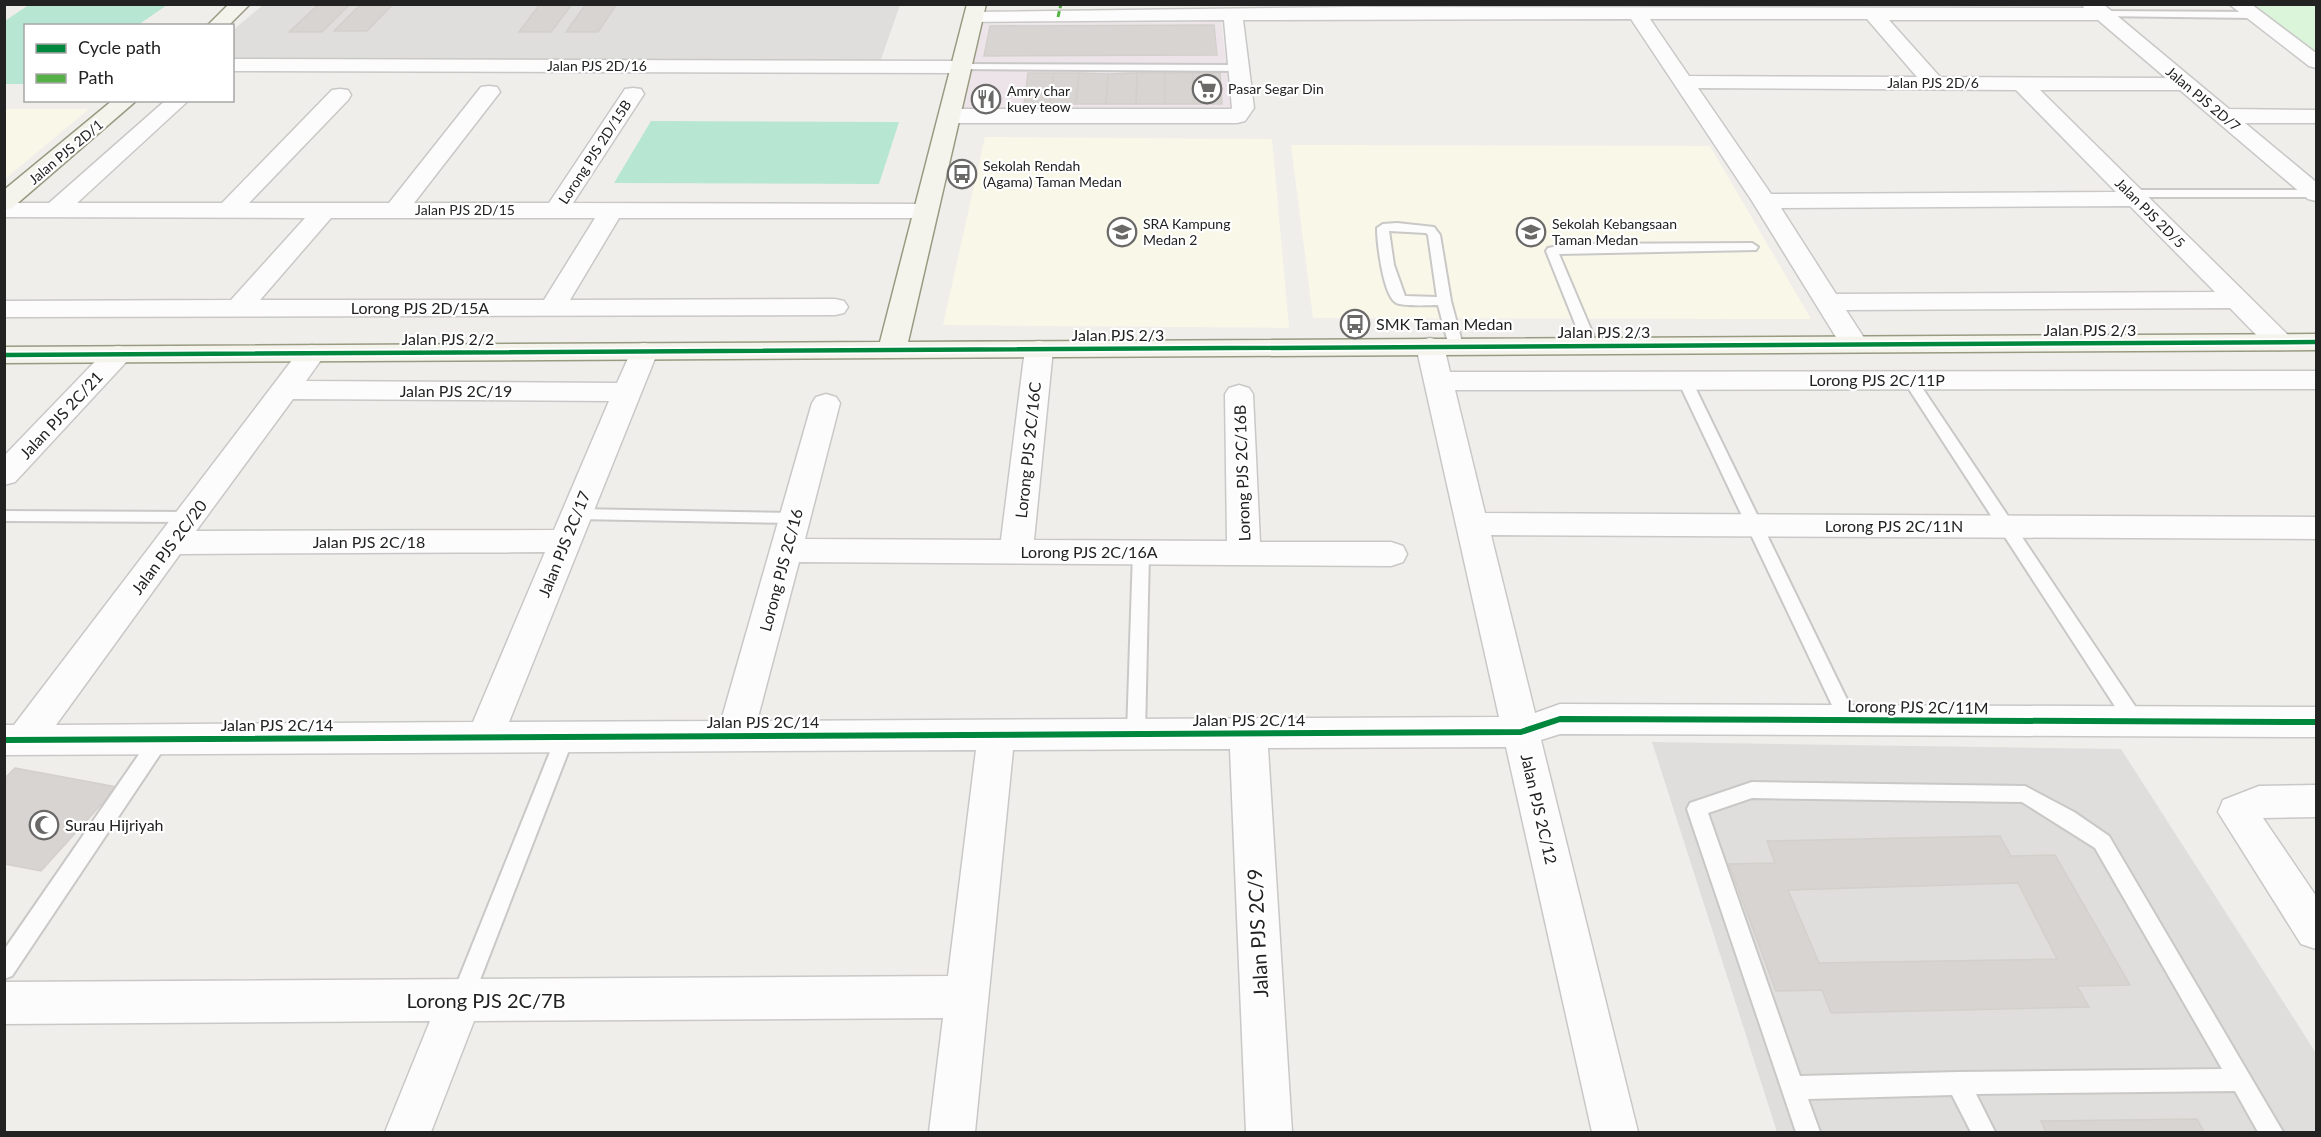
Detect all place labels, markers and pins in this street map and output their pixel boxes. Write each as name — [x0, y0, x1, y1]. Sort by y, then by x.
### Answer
supermarket icon: Pasar Segar Din — [1191, 73, 1223, 105]
place label: Pasar Segar Din — [1228, 80, 1324, 97]
place label: Amry char kuey teow — [1007, 82, 1071, 115]
restaurant icon: Amry char kuey teow — [970, 83, 1002, 115]
place label: Sekolah Rendah (Agama) Taman Medan — [983, 157, 1122, 190]
bus stop icon: Sekolah Rendah (Agama) Taman Medan — [946, 158, 978, 190]
place label: SRA Kampung Medan 2 — [1143, 215, 1230, 248]
place label: Sekolah Kebangsaan Taman Medan — [1552, 215, 1677, 248]
school or university icon: SRA Kampung Medan 2 — [1106, 216, 1138, 248]
school or university icon: Sekolah Kebangsaan Taman Medan — [1515, 216, 1547, 248]
bus stop icon: SMK Taman Medan — [1339, 308, 1371, 340]
place label: SMK Taman Medan — [1376, 314, 1512, 333]
mosque icon: Surau Hijriyah — [28, 809, 60, 841]
place label: Surau Hijriyah — [65, 815, 164, 834]

